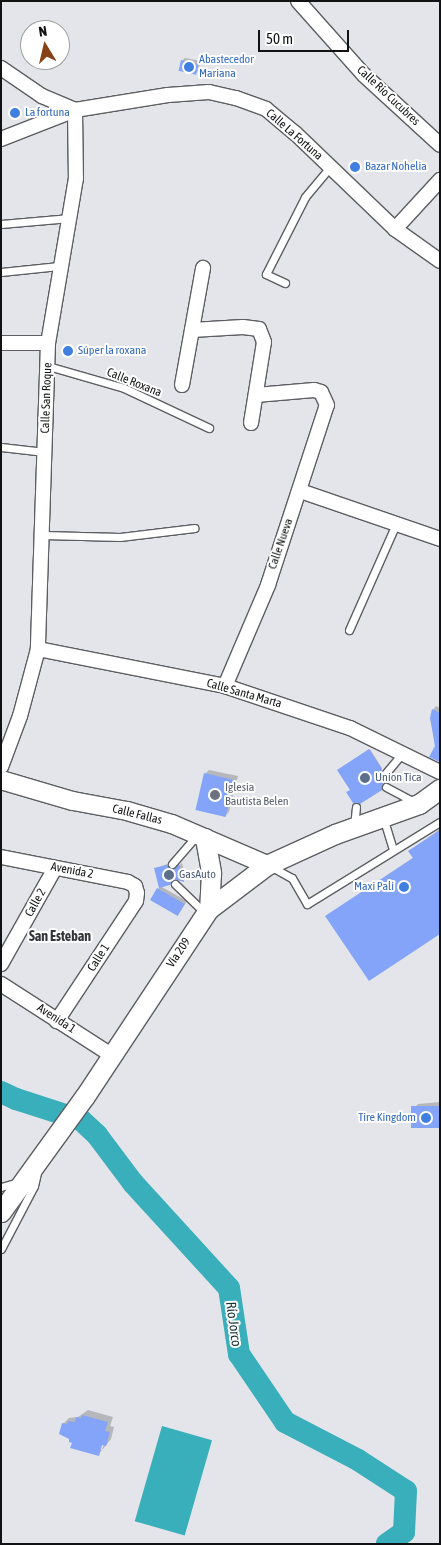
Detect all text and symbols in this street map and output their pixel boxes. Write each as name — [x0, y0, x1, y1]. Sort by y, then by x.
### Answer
north arrow — [20, 20, 70, 70]
scale bar — [261, 20, 352, 52]
text: N — [37, 23, 48, 40]
text: 50 m — [266, 30, 293, 47]
place label: Abastecedor Mariana — [199, 53, 254, 81]
marker: Abastecedor Mariana — [183, 61, 195, 73]
street label: Calle Río Cucubres — [354, 63, 422, 129]
place label: La fortuna — [25, 106, 70, 120]
street label: Calle La Fortuna — [263, 106, 325, 164]
marker: La fortuna — [9, 107, 21, 119]
place label: Bazar Nohelia — [365, 160, 427, 174]
marker: Bazar Nohelia — [349, 161, 361, 173]
place label: Súper la roxana — [78, 344, 146, 358]
marker: Súper la roxana — [62, 345, 74, 357]
street label: Calle San Roque — [39, 362, 55, 434]
street label: Calle Roxana — [105, 366, 163, 400]
street label: Calle Nueva — [266, 517, 296, 571]
street label: Calle Santa Marta — [205, 676, 283, 712]
place label: Union Tica — [375, 771, 422, 785]
marker: Union Tica — [359, 772, 371, 784]
place label: Iglesia Bautista Belen — [225, 781, 289, 809]
marker: Iglesia Bautista Belen — [209, 789, 221, 801]
street label: Calle Fallas — [111, 802, 163, 828]
street label: Avenida 2 — [49, 860, 95, 882]
place label: GasAuto — [179, 868, 216, 882]
marker: GasAuto — [163, 869, 175, 881]
place label: Maxi Palí — [354, 880, 394, 894]
marker: Maxi Palí — [398, 881, 410, 893]
street label: Calle 2 — [22, 886, 50, 920]
district label: San Esteban — [29, 928, 91, 944]
street label: Vía 209 — [164, 935, 194, 971]
street label: Calle 1 — [85, 942, 113, 974]
street label: Avenida 1 — [34, 1001, 78, 1037]
place label: Tire Kingdom — [358, 1111, 416, 1125]
marker: Tire Kingdom — [420, 1112, 432, 1124]
water label: Río Jorco — [223, 1300, 245, 1348]

